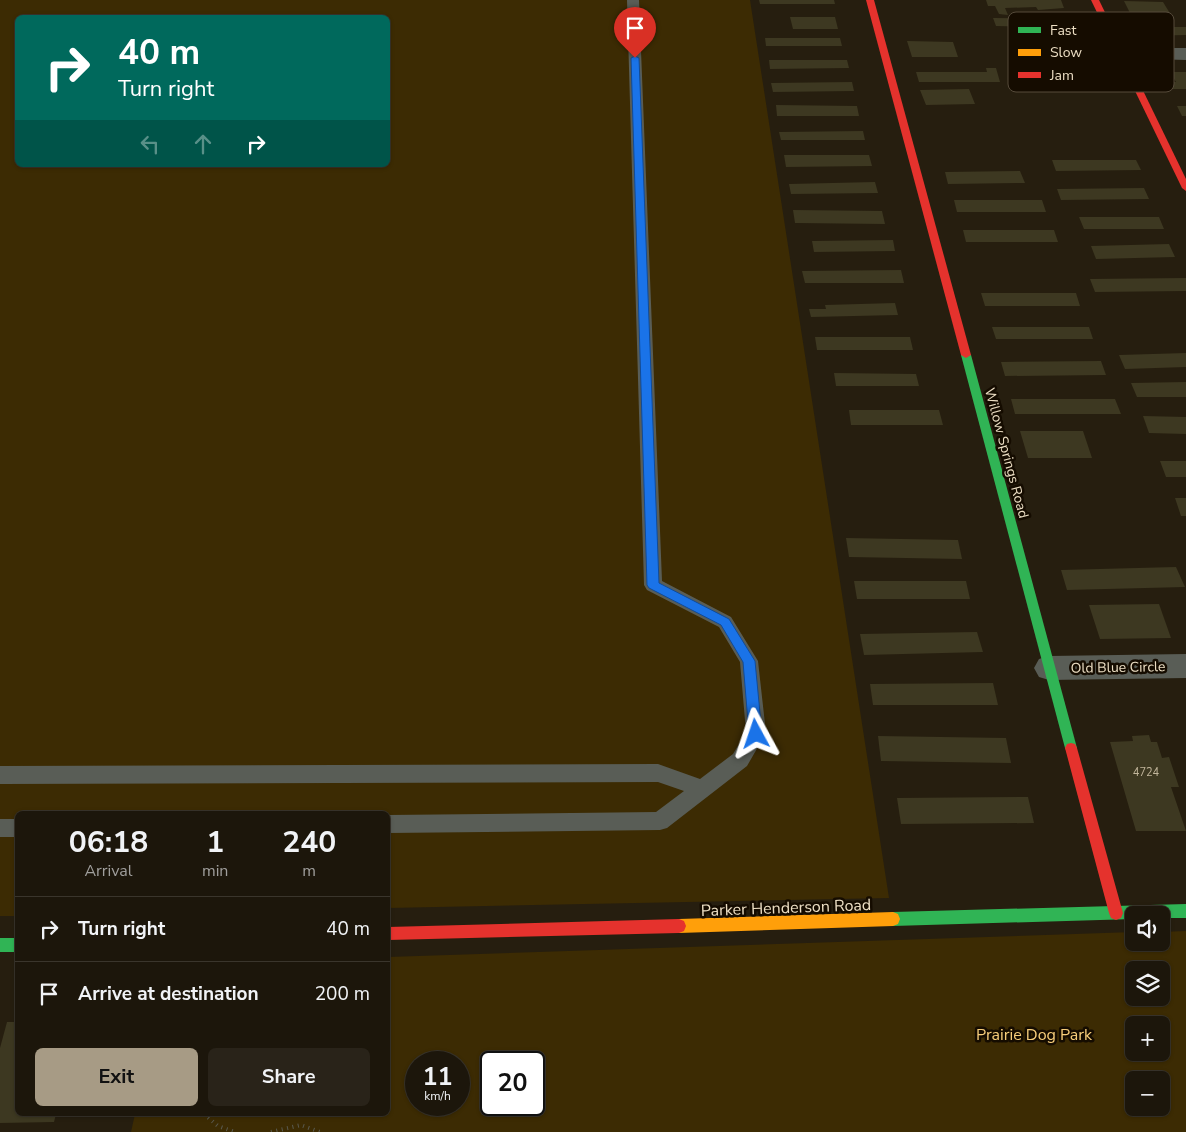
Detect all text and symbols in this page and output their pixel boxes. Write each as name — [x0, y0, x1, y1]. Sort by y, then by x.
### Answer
pin — [614, 7, 656, 58]
legend — [1008, 12, 1174, 92]
icon: arrive — [621, 14, 649, 42]
text: Fast — [1050, 21, 1076, 40]
text: 40 m — [118, 29, 200, 76]
icon: right — [35, 35, 100, 100]
text: Slow — [1050, 43, 1082, 62]
text: Jam — [1049, 66, 1074, 85]
text: Turn right — [118, 74, 214, 104]
icon: left — [136, 130, 164, 158]
icon: ahead — [189, 130, 217, 158]
icon: right — [242, 130, 270, 158]
street label: Willow Springs Road — [980, 386, 1033, 520]
street label: Old Blue Circle — [1071, 657, 1166, 678]
position arrow — [729, 707, 781, 759]
house number: 4724 — [1133, 765, 1160, 780]
text: 06:18 — [69, 822, 148, 863]
text: 1 — [206, 822, 224, 863]
text: 240 — [282, 822, 336, 863]
text: Arrival — [84, 860, 133, 882]
text: min — [202, 860, 228, 882]
text: m — [302, 860, 316, 882]
street label: Parker Henderson Road — [701, 894, 872, 922]
map controls — [1125, 906, 1170, 1116]
button: sound — [1125, 906, 1170, 951]
icon: right — [35, 915, 63, 943]
text: Turn right — [78, 916, 165, 942]
text: 40 m — [326, 916, 370, 942]
button: layers — [1125, 961, 1170, 1006]
icon: arrive — [35, 980, 63, 1008]
text: Arrive at destination — [78, 981, 259, 1007]
text: 200 m — [315, 981, 370, 1007]
button: + — [1125, 1016, 1170, 1061]
park label: Prairie Dog Park — [976, 1024, 1093, 1046]
button: Exit — [35, 1048, 198, 1106]
button: Share — [208, 1048, 370, 1106]
speed limit sign: 20 — [480, 1051, 545, 1116]
text: 11 — [422, 1060, 453, 1094]
button: − — [1125, 1071, 1170, 1116]
text: km/h — [424, 1088, 451, 1104]

